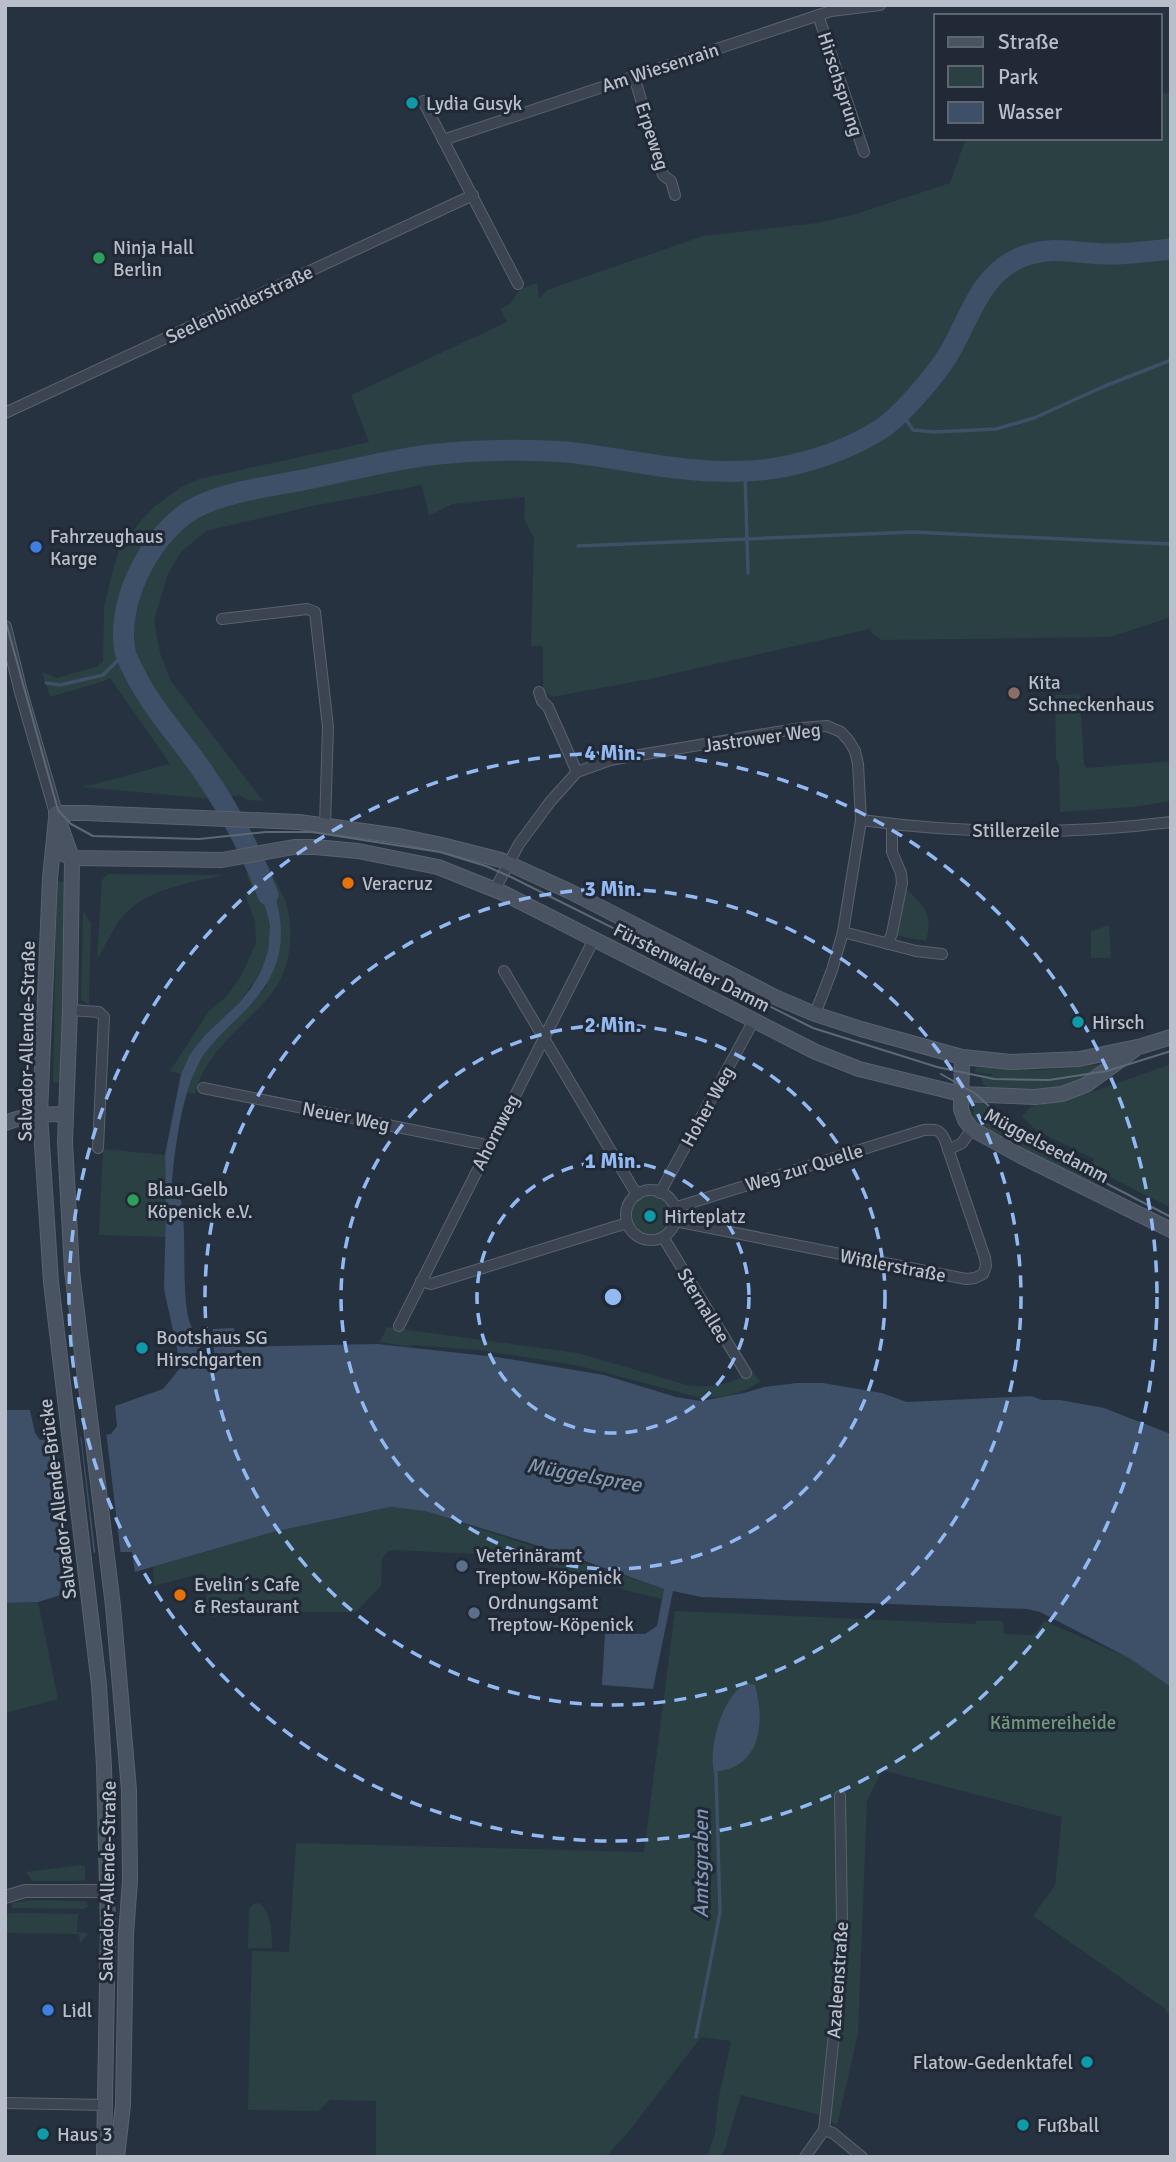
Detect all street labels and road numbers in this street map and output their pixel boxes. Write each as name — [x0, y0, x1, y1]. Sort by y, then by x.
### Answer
street label: Hirschsprung — [812, 29, 868, 140]
street label: Am Wiesenrain — [599, 38, 722, 98]
street label: Erpeweg — [630, 99, 674, 173]
street label: Seelenbinderstraße — [162, 260, 317, 350]
street label: Jastrower Weg — [702, 718, 822, 758]
street label: Stillerzeile — [972, 819, 1060, 843]
street label: Fürstenwalder Damm — [609, 918, 774, 1018]
street label: Salvador-Allende-Straße — [13, 940, 41, 1142]
street label: Hoher Weg — [676, 1062, 740, 1151]
street label: Ahornweg — [467, 1091, 525, 1174]
street label: Neuer Weg — [300, 1097, 391, 1137]
street label: Müggelseedamm — [980, 1103, 1113, 1189]
street label: Weg zur Quelle — [743, 1139, 866, 1197]
street label: Wißlerstraße — [838, 1244, 948, 1288]
street label: Sternallee — [671, 1264, 735, 1347]
street label: Salvador-Allende-Brücke — [34, 1397, 82, 1601]
street label: Salvador-Allende-Straße — [94, 1780, 122, 1982]
street label: Azaleenstraße — [822, 1921, 854, 2039]

